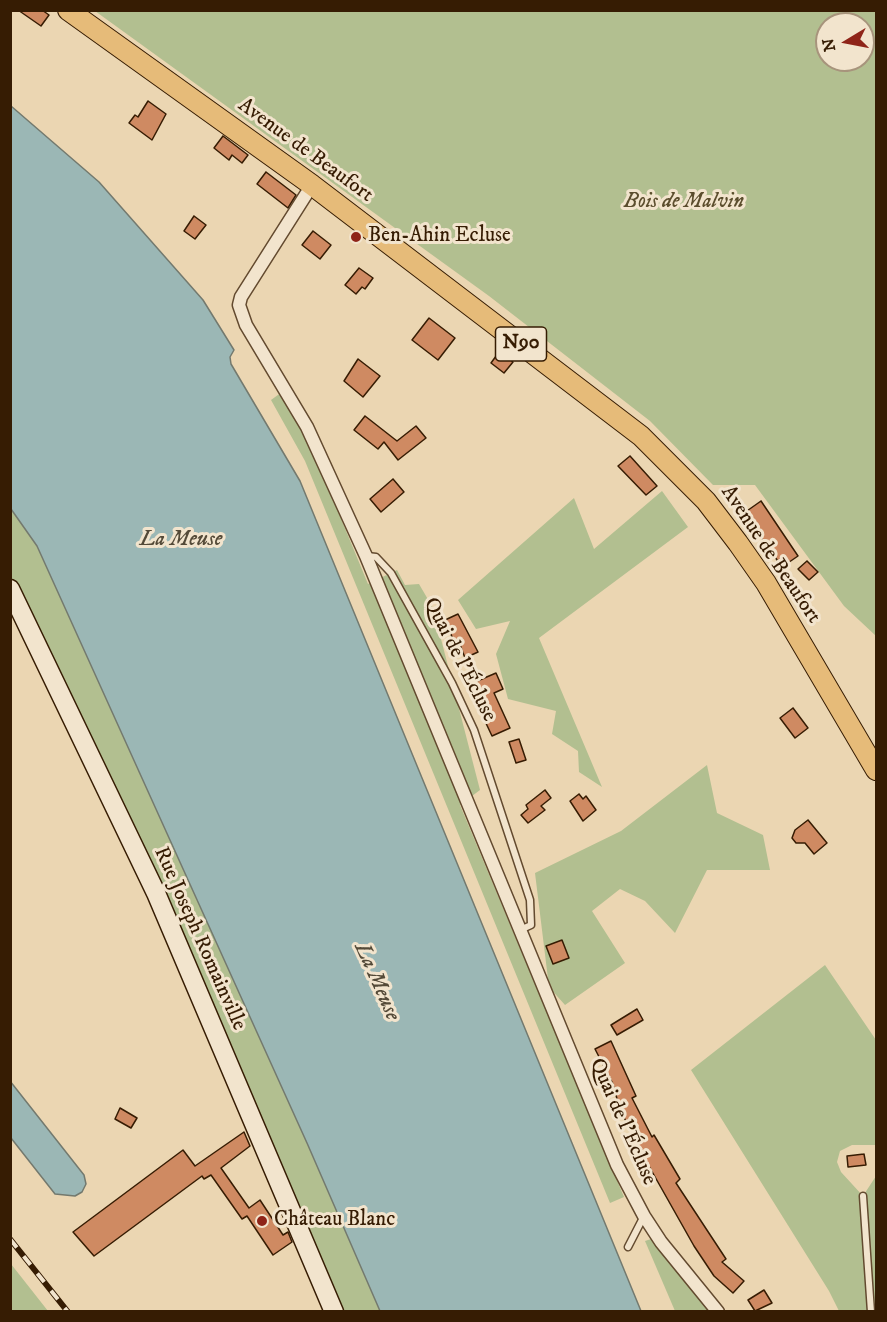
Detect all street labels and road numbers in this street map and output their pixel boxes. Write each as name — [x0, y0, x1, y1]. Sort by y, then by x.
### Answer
street label: Avenue de Beaufort — [232, 93, 378, 209]
road number: N90 — [496, 327, 546, 361]
street label: Avenue de Beaufort — [715, 481, 825, 629]
street label: Quai de l'Écluse — [417, 594, 501, 726]
street label: Rue Joseph Romainville — [147, 843, 251, 1035]
street label: Quai de l'Écluse — [583, 1055, 661, 1189]

